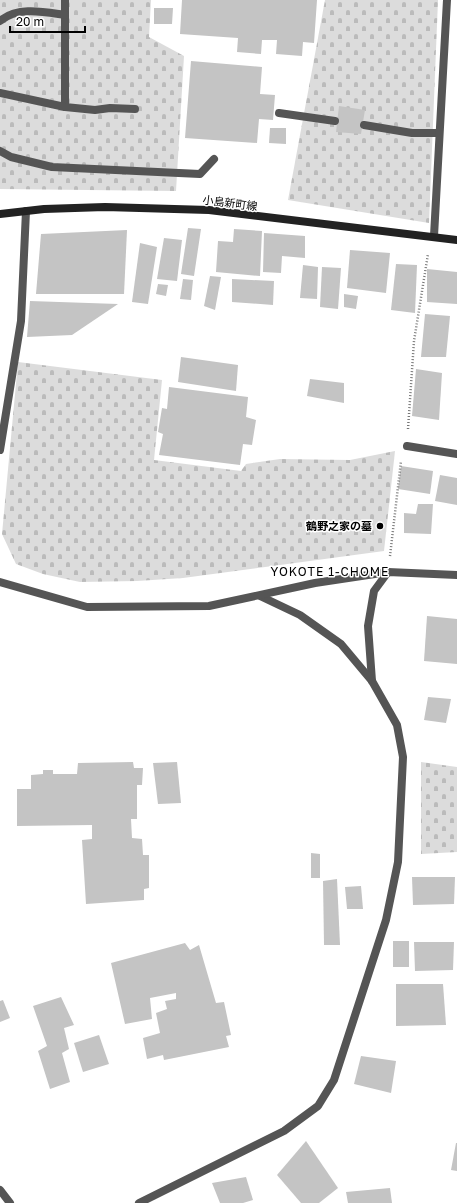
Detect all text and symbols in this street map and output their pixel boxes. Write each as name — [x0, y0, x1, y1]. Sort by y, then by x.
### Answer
scale bar — [10, 8, 85, 34]
text: 20 m — [16, 14, 44, 29]
street label: 小島新町線 — [202, 193, 258, 212]
place label: 鶴野之家の墓 — [305, 519, 372, 532]
marker: 鶴野之家の墓 — [375, 521, 385, 531]
district label: YOKOTE 1-CHOME — [271, 564, 389, 579]

